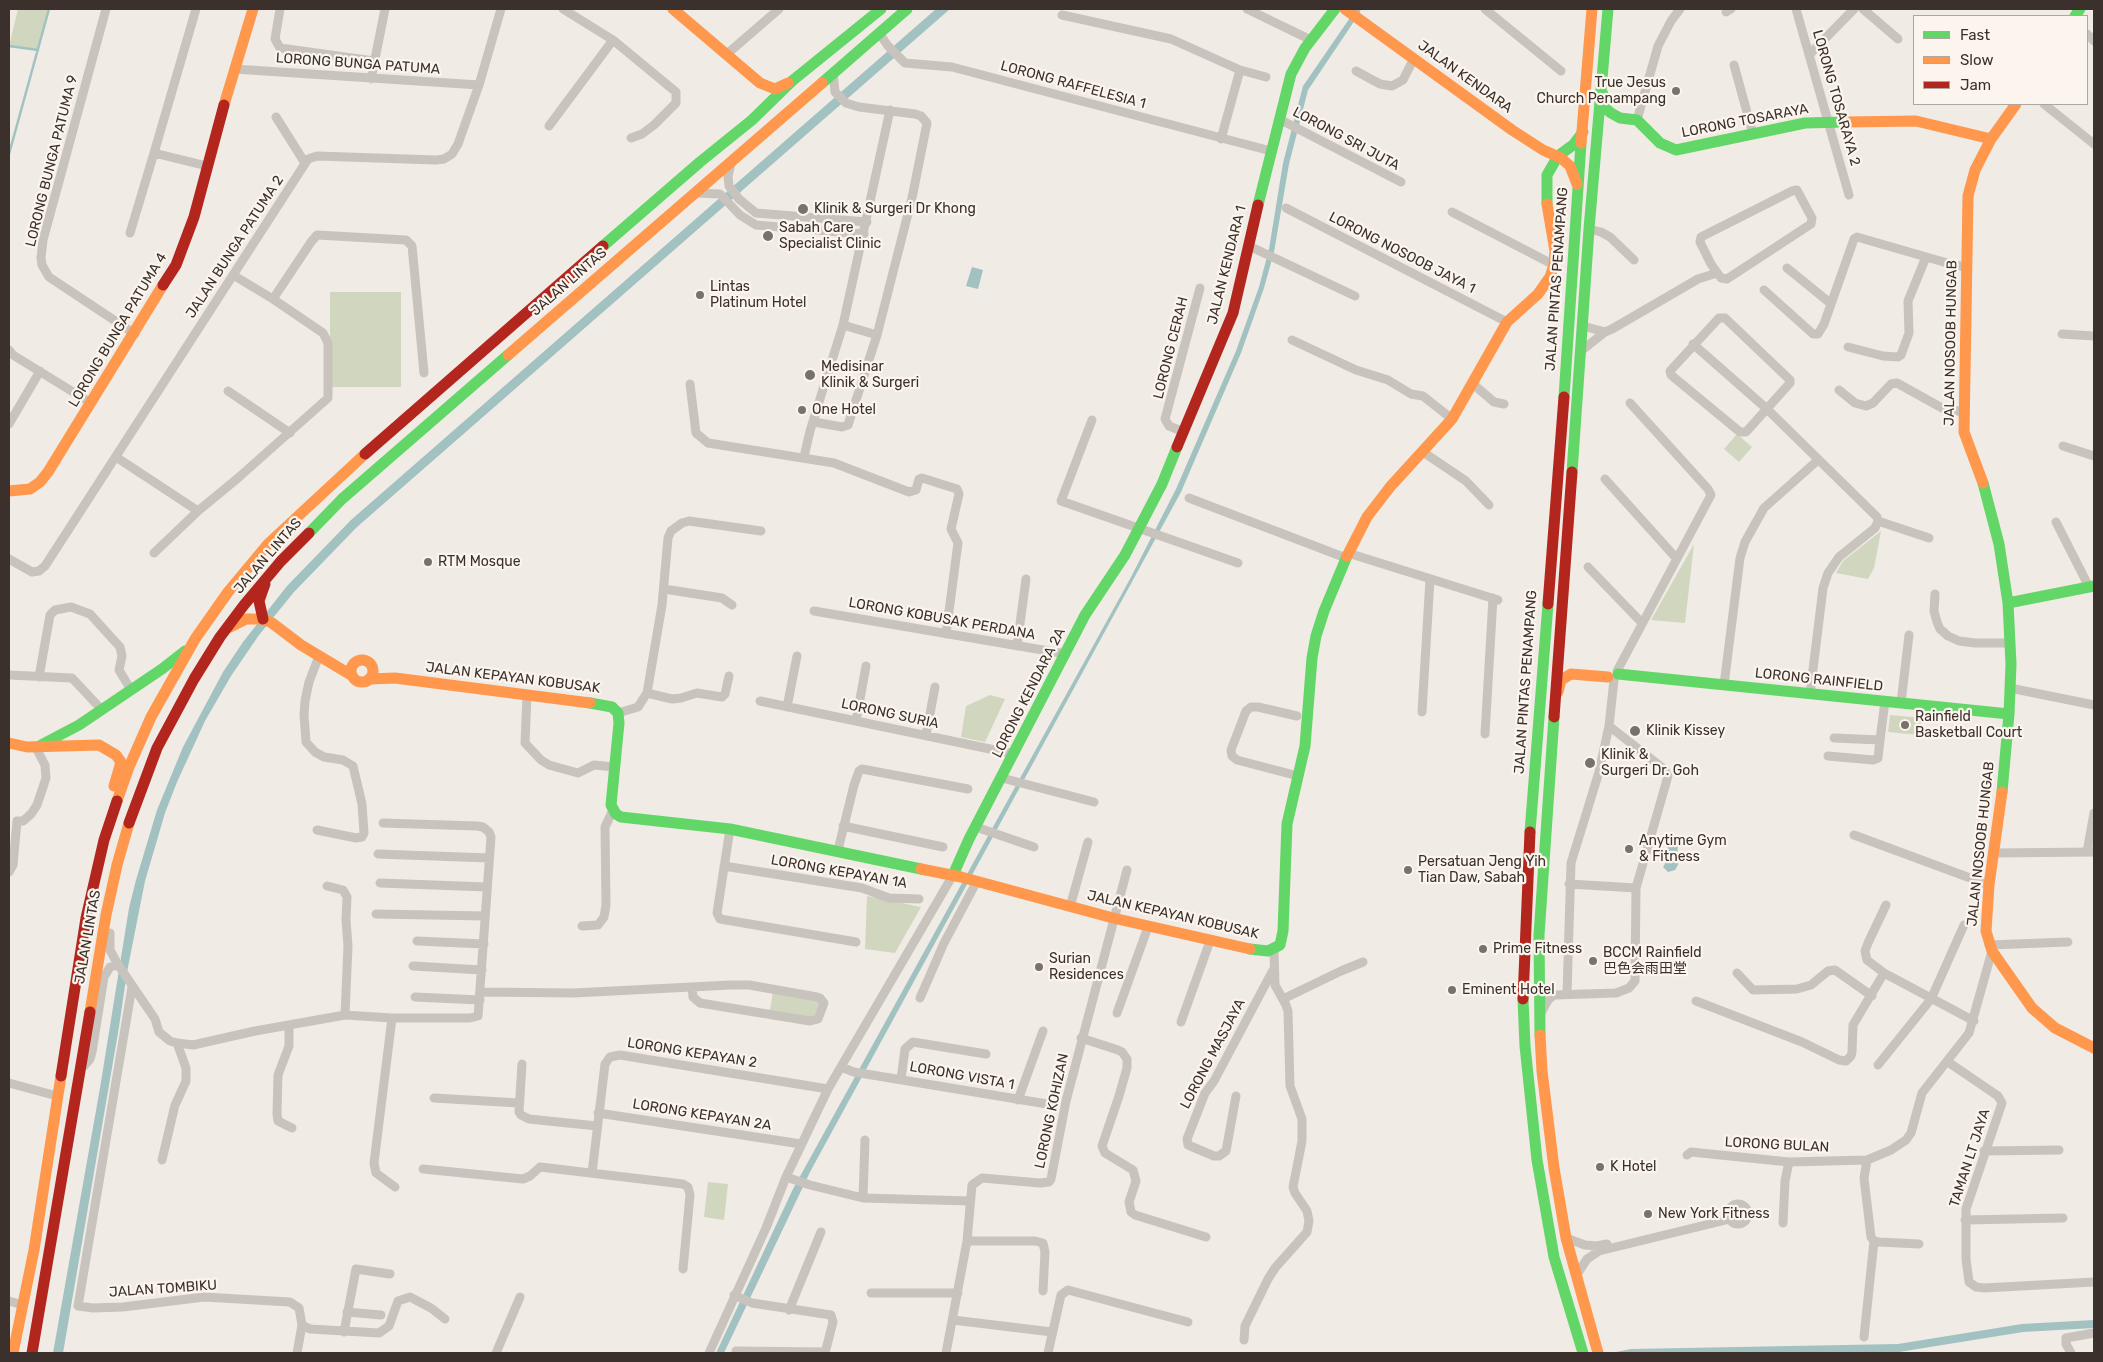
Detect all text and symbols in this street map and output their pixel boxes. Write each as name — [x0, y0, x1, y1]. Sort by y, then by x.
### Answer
legend — [1913, 15, 2088, 105]
text: Fast — [1960, 26, 1990, 44]
street label: LORONG TOSARAYA 2 — [1809, 28, 1863, 168]
street label: JALAN KENDARA — [1415, 37, 1515, 117]
street label: LORONG BUNGA PATUMA — [275, 50, 441, 78]
text: Slow — [1960, 51, 1993, 69]
street label: LORONG RAFFELESIA 1 — [999, 58, 1147, 112]
street label: LORONG BUNGA PATUMA 9 — [22, 73, 82, 249]
place label: True Jesus Church Penampang — [1537, 75, 1666, 108]
text: Jam — [1960, 76, 1991, 94]
marker: True Jesus Church Penampang — [1670, 85, 1682, 97]
street label: LORONG TOSARAYA — [1680, 100, 1810, 142]
street label: LORONG SRI JUTA — [1290, 104, 1402, 174]
street label: JALAN BUNGA PATUMA 2 — [183, 173, 287, 321]
street label: JALAN PINTAS PENAMPANG — [1542, 187, 1572, 371]
place label: Klinik & Surgeri Dr Khong — [814, 201, 976, 217]
marker: Klinik & Surgeri Dr Khong — [796, 202, 810, 216]
street label: JALAN KENDARA 1 — [1204, 204, 1250, 326]
street label: LORONG NOSOOB JAYA 1 — [1326, 209, 1478, 297]
place label: Sabah Care Specialist Clinic — [779, 220, 881, 252]
marker: Sabah Care Specialist Clinic — [761, 229, 775, 243]
street label: JALAN LINTAS — [528, 245, 610, 319]
street label: LORONG BUNGA PATUMA 4 — [65, 250, 171, 410]
street label: JALAN NOSOOB HUNGAB — [1941, 260, 1961, 426]
place label: Lintas Platinum Hotel — [710, 279, 806, 312]
marker: Lintas Platinum Hotel — [694, 289, 706, 301]
street label: LORONG CERAH — [1150, 295, 1192, 401]
place label: Medisinar Klinik & Surgeri — [821, 359, 919, 392]
marker: Medisinar Klinik & Surgeri — [803, 368, 817, 382]
place label: One Hotel — [812, 402, 876, 418]
marker: One Hotel — [796, 404, 808, 416]
street label: JALAN LINTAS — [231, 515, 305, 597]
place label: RTM Mosque — [438, 554, 521, 570]
marker: RTM Mosque — [422, 556, 434, 568]
street label: JALAN PINTAS PENAMPANG — [1511, 590, 1541, 774]
street label: LORONG KOBUSAK PERDANA — [847, 594, 1037, 644]
street label: LORONG KENDARA 2A — [989, 625, 1069, 761]
street label: JALAN KEPAYAN KOBUSAK — [425, 659, 601, 697]
street label: LORONG RAINFIELD — [1754, 665, 1884, 695]
street label: LORONG SURIA — [840, 695, 940, 733]
place label: Rainfield Basketball Court — [1915, 709, 2022, 742]
marker: Rainfield Basketball Court — [1899, 719, 1911, 731]
place label: Klinik Kissey — [1646, 723, 1725, 739]
marker: Klinik Kissey — [1628, 724, 1642, 738]
place label: Klinik & Surgeri Dr. Goh — [1601, 747, 1699, 780]
marker: Klinik & Surgeri Dr. Goh — [1583, 756, 1597, 770]
street label: JALAN NOSOOB HUNGAB — [1964, 761, 1998, 927]
place label: Anytime Gym & Fitness — [1639, 833, 1727, 866]
marker: Anytime Gym & Fitness — [1623, 843, 1635, 855]
street label: LORONG KEPAYAN 1A — [769, 852, 909, 892]
place label: Persatuan Jeng Yih Tian Daw, Sabah — [1418, 854, 1546, 886]
marker: Persatuan Jeng Yih Tian Daw, Sabah — [1402, 864, 1414, 876]
street label: JALAN KEPAYAN KOBUSAK — [1086, 887, 1260, 943]
street label: JALAN LINTAS — [71, 889, 105, 985]
place label: Prime Fitness — [1493, 941, 1582, 957]
marker: Prime Fitness — [1477, 943, 1489, 955]
place label: BCCM Rainfield 巴色会雨田堂 — [1603, 945, 1701, 978]
place label: Surian Residences — [1049, 951, 1124, 984]
marker: BCCM Rainfield 巴色会雨田堂 — [1587, 955, 1599, 967]
marker: Surian Residences — [1033, 961, 1045, 973]
place label: Eminent Hotel — [1462, 982, 1555, 998]
marker: Eminent Hotel — [1446, 984, 1458, 996]
street label: LORONG MASJAYA — [1177, 996, 1249, 1112]
street label: LORONG KEPAYAN 2 — [626, 1034, 758, 1072]
street label: LORONG KOHIZAN — [1032, 1052, 1072, 1170]
street label: LORONG VISTA 1 — [908, 1059, 1016, 1093]
street label: LORONG KEPAYAN 2A — [631, 1096, 773, 1134]
street label: TAMAN LT JAYA — [1946, 1107, 1994, 1209]
street label: LORONG BULAN — [1724, 1134, 1830, 1156]
place label: K Hotel — [1610, 1159, 1657, 1175]
marker: K Hotel — [1594, 1161, 1606, 1173]
place label: New York Fitness — [1658, 1206, 1770, 1222]
marker: New York Fitness — [1642, 1208, 1654, 1220]
street label: JALAN TOMBIKU — [108, 1277, 218, 1301]

